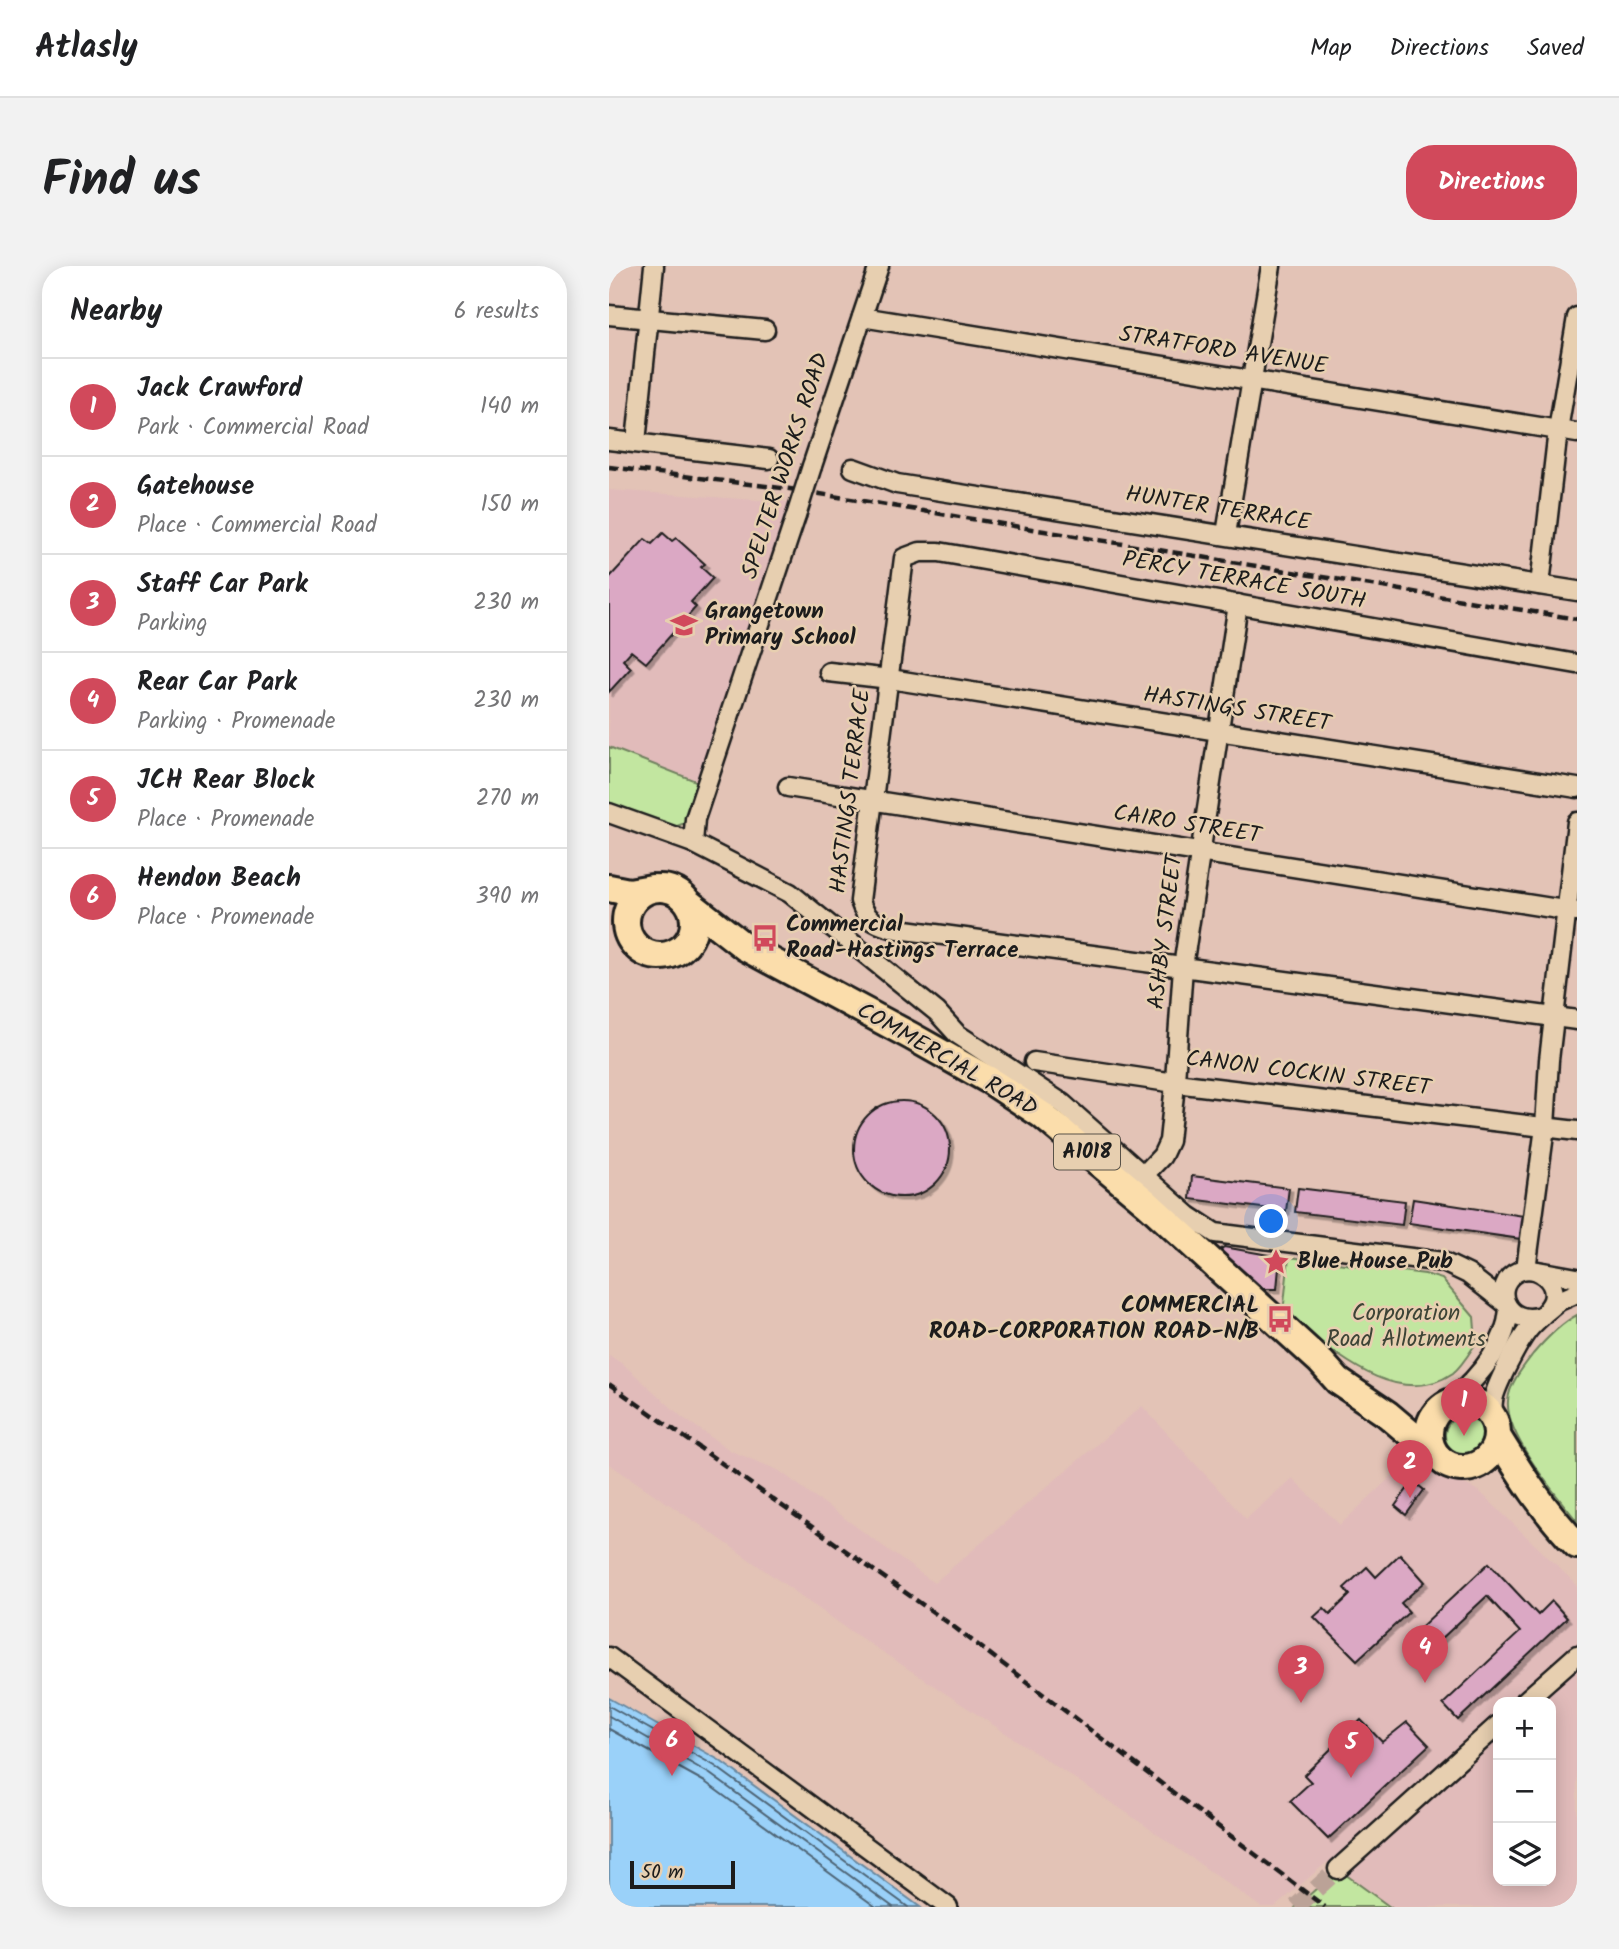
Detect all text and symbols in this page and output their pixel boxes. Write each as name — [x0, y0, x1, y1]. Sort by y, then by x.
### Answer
text: Atlasly — [35, 22, 138, 75]
text: Map — [1310, 29, 1352, 68]
text: Directions — [1390, 29, 1489, 68]
text: Saved — [1527, 29, 1584, 68]
text: Find us — [42, 143, 200, 221]
button: Directions — [1406, 145, 1577, 220]
text: Nearby — [70, 288, 162, 336]
text: 6 results — [454, 294, 539, 330]
street label: STRATFORD AVENUE — [1116, 317, 1330, 385]
street label: SPELTER WORKS ROAD — [732, 348, 840, 584]
text: Jack Crawford — [137, 368, 302, 410]
text: 1 — [90, 389, 96, 425]
text: 140 m — [480, 389, 539, 425]
text: Park · Commercial Road — [137, 410, 369, 446]
text: Gatehouse — [137, 466, 254, 508]
street label: HUNTER TERRACE — [1123, 477, 1314, 541]
text: 2 — [86, 487, 100, 523]
text: 150 m — [480, 487, 539, 523]
text: Place · Commercial Road — [137, 508, 377, 544]
street label: PERCY TERRACE SOUTH — [1120, 542, 1368, 620]
text: Staff Car Park — [137, 564, 307, 606]
text: 3 — [87, 585, 99, 621]
text: 230 m — [473, 585, 539, 621]
place label: Grangetown Primary School — [705, 594, 857, 656]
text: Parking — [137, 606, 207, 642]
school or university icon: Grangetown Primary School — [669, 610, 699, 640]
text: Rear Car Park — [137, 662, 296, 704]
street label: HASTINGS STREET — [1141, 677, 1335, 743]
text: 4 — [87, 683, 99, 719]
text: 230 m — [473, 683, 539, 719]
street label: HASTINGS TERRACE — [821, 686, 881, 895]
text: Parking · Promenade — [137, 704, 335, 740]
text: JCH Rear Block — [137, 760, 314, 802]
text: 5 — [87, 781, 99, 817]
text: 270 m — [476, 781, 539, 817]
street label: CAIRO STREET — [1111, 796, 1265, 855]
text: Place · Promenade — [137, 802, 314, 838]
street label: ASHBY STREET — [1139, 851, 1194, 1012]
text: Hendon Beach — [137, 858, 301, 900]
text: 6 — [87, 879, 99, 915]
text: 390 m — [476, 879, 539, 915]
text: Place · Promenade — [137, 900, 314, 936]
place label: Commercial Road-Hastings Terrace — [786, 907, 1018, 969]
bus stop icon: Commercial Road-Hastings Terrace — [750, 923, 780, 953]
street label: COMMERCIAL ROAD — [850, 993, 1045, 1127]
street label: CANON COCKIN STREET — [1183, 1041, 1434, 1107]
road number: A1018 — [1054, 1134, 1120, 1169]
your location — [1254, 1204, 1288, 1238]
place label: Blue House Pub — [1297, 1244, 1453, 1280]
place icon: Blue House Pub — [1261, 1247, 1291, 1277]
place label: COMMERCIAL ROAD-CORPORATION ROAD-N/B — [929, 1288, 1259, 1350]
park label: Corporation Road Allotments — [1326, 1296, 1486, 1358]
bus stop icon: COMMERCIAL ROAD-CORPORATION ROAD-N/B — [1265, 1304, 1295, 1334]
pin: 1 — [1441, 1378, 1487, 1436]
pin: 2 — [1387, 1440, 1433, 1498]
pin: 4 — [1402, 1625, 1448, 1683]
pin: 3 — [1278, 1645, 1324, 1703]
map controls — [1493, 1697, 1556, 1886]
button: + — [1493, 1697, 1556, 1760]
pin: 6 — [649, 1718, 695, 1776]
pin: 5 — [1328, 1720, 1374, 1778]
button: − — [1493, 1760, 1556, 1823]
button: layers — [1493, 1823, 1556, 1886]
scale bar — [630, 1858, 735, 1890]
text: 50 m — [641, 1858, 683, 1888]

